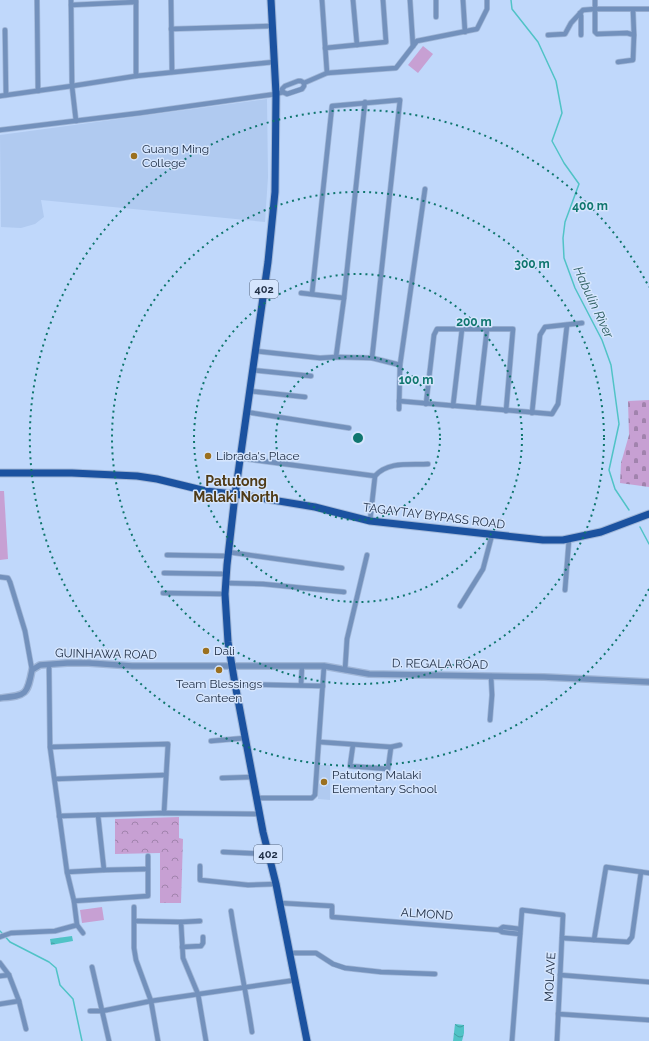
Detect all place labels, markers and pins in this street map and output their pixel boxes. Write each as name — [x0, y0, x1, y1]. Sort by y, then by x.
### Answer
place label: Guang Ming College — [142, 142, 209, 170]
marker: Guang Ming College — [129, 151, 139, 161]
centre of rings — [351, 431, 365, 445]
place label: Librada's Place — [216, 449, 300, 463]
marker: Librada's Place — [203, 451, 213, 461]
place label: Dali — [214, 644, 235, 658]
marker: Dali — [201, 646, 211, 656]
marker: Team Blessings Canteen — [214, 665, 224, 675]
place label: Team Blessings Canteen — [176, 677, 262, 705]
place label: Patutong Malaki Elementary School — [332, 768, 438, 796]
marker: Patutong Malaki Elementary School — [319, 777, 329, 787]

